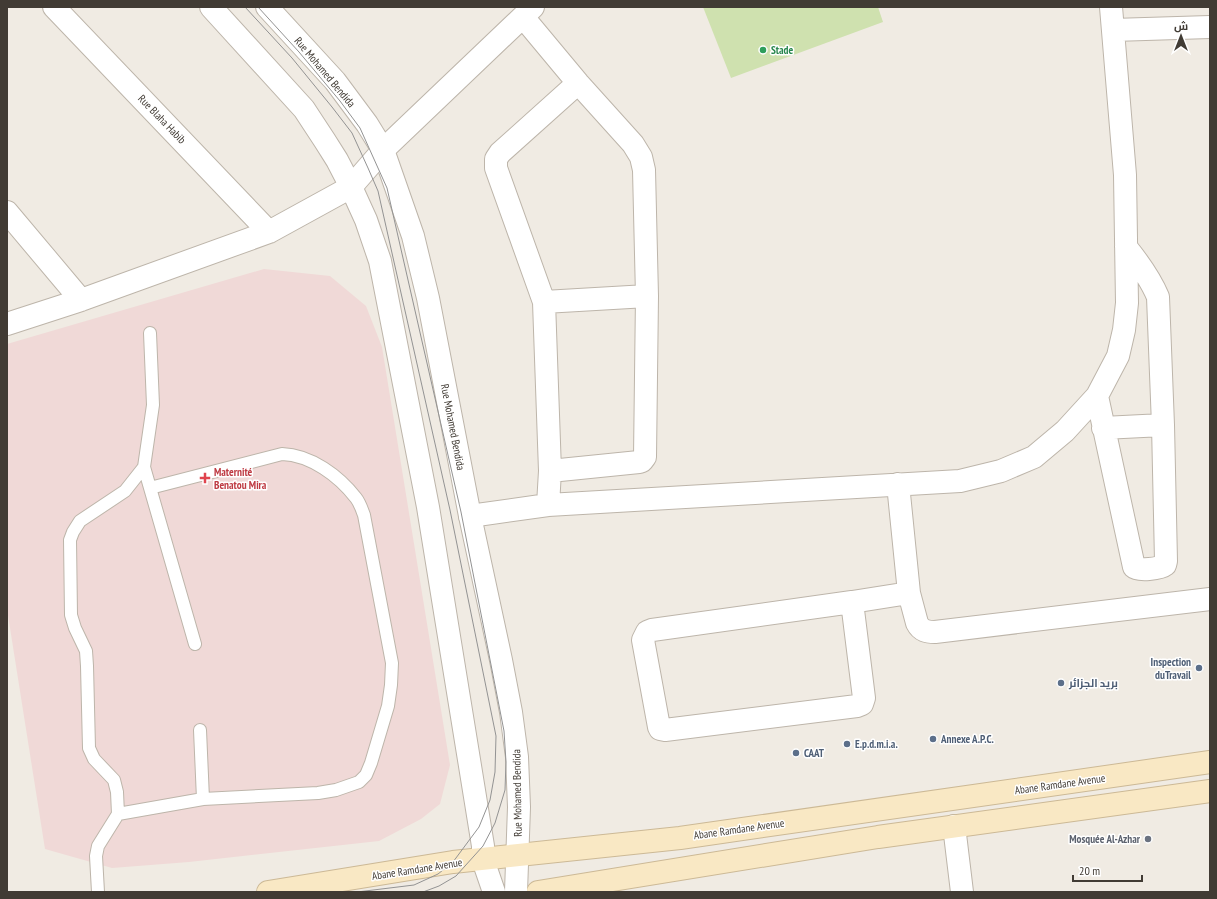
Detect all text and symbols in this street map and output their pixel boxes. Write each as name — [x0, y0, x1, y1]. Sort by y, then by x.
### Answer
north arrow — [1161, 16, 1201, 56]
text: ش — [1174, 19, 1188, 33]
street label: Rue Mohamed Bendida — [291, 34, 359, 110]
place label: Stade — [771, 43, 793, 57]
marker: Stade — [758, 45, 768, 55]
street label: Rue Blaha Habib — [135, 92, 189, 147]
street label: Rue Mohamed Bendida — [438, 383, 468, 471]
place label: Maternité Benatou Mira — [214, 465, 267, 492]
marker: Maternité Benatou Mira — [199, 472, 211, 484]
place label: Inspection duTravail — [1151, 655, 1191, 682]
marker: Inspection duTravail — [1194, 663, 1204, 673]
place label: بريد الجزائر — [1068, 676, 1118, 690]
marker: بريد الجزائر — [1056, 678, 1066, 688]
place label: Annexe A.P.C. — [940, 732, 994, 746]
marker: Annexe A.P.C. — [928, 734, 938, 744]
place label: E.p.d.m.i.a. — [855, 737, 898, 751]
marker: E.p.d.m.i.a. — [842, 739, 852, 749]
place label: CAAT — [804, 746, 825, 760]
marker: CAAT — [791, 748, 801, 758]
street label: Rue Mohamed Bendida — [509, 749, 525, 837]
street label: Abane Ramdane Avenue — [1014, 771, 1107, 797]
street label: Abane Ramdane Avenue — [693, 816, 786, 842]
place label: Mosquée Al-Azhar — [1069, 832, 1141, 846]
marker: Mosquée Al-Azhar — [1143, 834, 1153, 844]
street label: Abane Ramdane Avenue — [371, 855, 464, 883]
scale bar — [1073, 857, 1142, 883]
text: 20 m — [1079, 863, 1100, 878]

